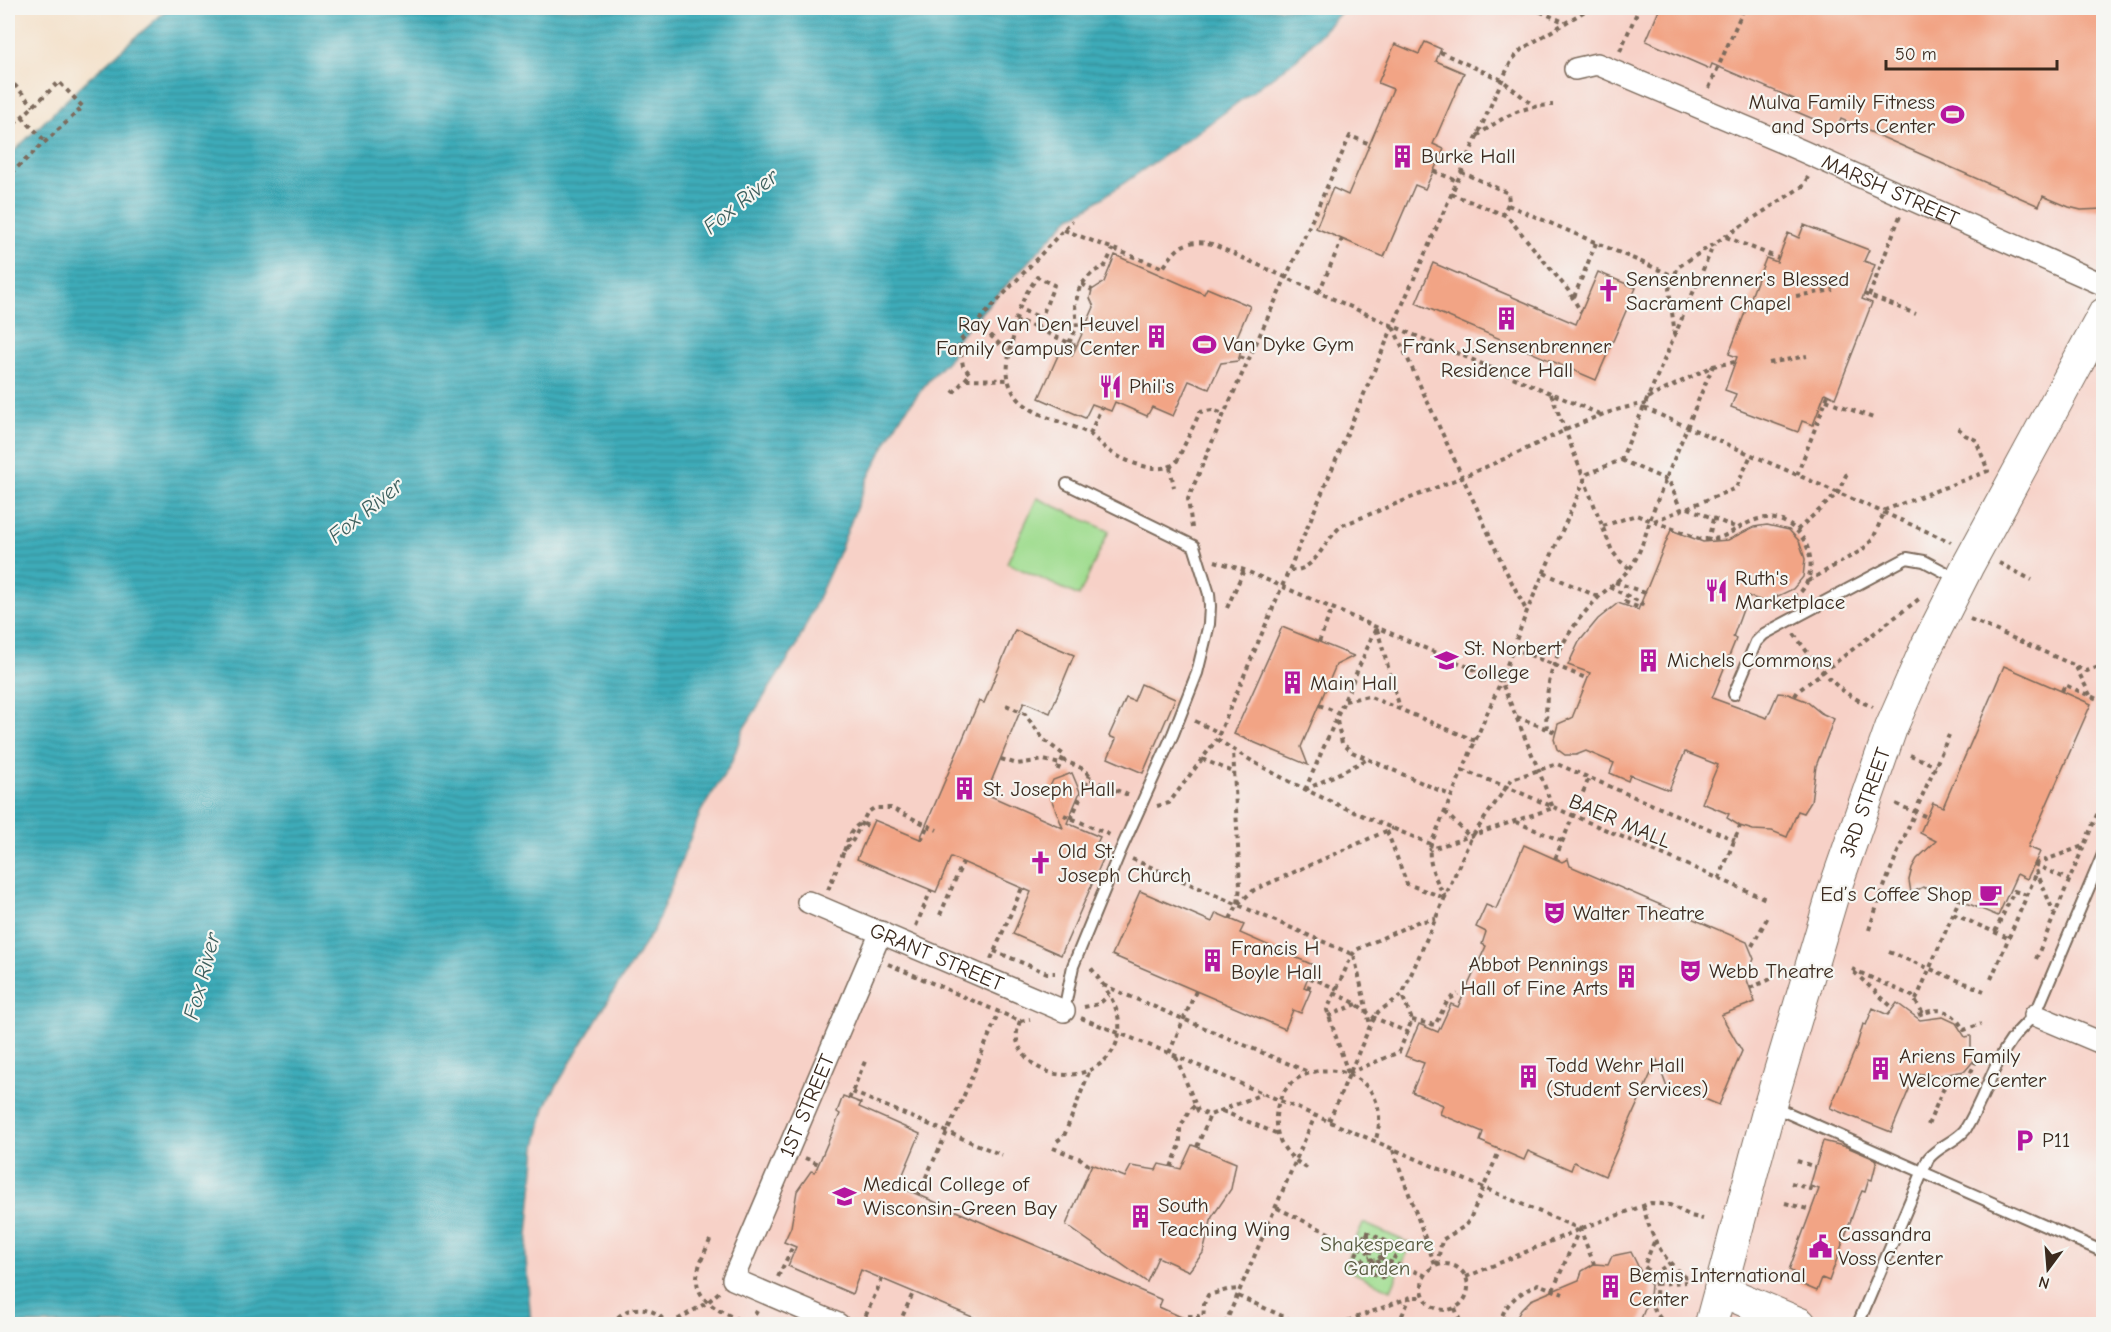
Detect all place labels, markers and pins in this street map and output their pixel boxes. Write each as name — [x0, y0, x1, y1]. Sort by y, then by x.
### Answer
place label: Mulva Family Fitness and Sports Center — [1748, 90, 1936, 138]
sports icon: Mulva Family Fitness and Sports Center — [1940, 101, 1966, 127]
building icon: Burke Hall — [1390, 143, 1416, 169]
place label: Burke Hall — [1421, 144, 1516, 168]
place label: Sensenbrenner's Blessed Sacrament Chapel — [1626, 267, 1849, 315]
church icon: Sensenbrenner's Blessed Sacrament Chapel — [1595, 278, 1621, 304]
building icon: Frank J.Sensenbrenner Residence Hall — [1494, 305, 1520, 331]
place label: Ray Van Den Heuvel Family Campus Center — [936, 312, 1140, 360]
building icon: Ray Van Den Heuvel Family Campus Center — [1144, 323, 1170, 349]
sports icon: Van Dyke Gym — [1192, 331, 1218, 357]
place label: Van Dyke Gym — [1223, 332, 1354, 356]
place label: Frank J.Sensenbrenner Residence Hall — [1403, 334, 1612, 382]
restaurant icon: Phil's — [1098, 373, 1124, 399]
place label: Phil's — [1129, 374, 1174, 398]
place label: Ruth's Marketplace — [1735, 566, 1845, 614]
restaurant icon: Ruth's Marketplace — [1704, 577, 1730, 603]
place label: St. Norbert College — [1464, 636, 1562, 684]
school or university icon: St. Norbert College — [1433, 647, 1459, 673]
building icon: Michels Commons — [1636, 647, 1662, 673]
place label: Michels Commons — [1667, 648, 1832, 672]
building icon: Main Hall — [1279, 670, 1305, 696]
place label: Main Hall — [1310, 671, 1397, 695]
building icon: St. Joseph Hall — [952, 776, 978, 802]
place label: St. Joseph Hall — [983, 777, 1115, 801]
place label: Old St. Joseph Church — [1058, 839, 1191, 887]
church icon: Old St. Joseph Church — [1027, 850, 1053, 876]
cafe icon: Ed’s Coffee Shop — [1977, 881, 2003, 907]
place label: Ed’s Coffee Shop — [1820, 882, 1972, 906]
theatre icon: Walter Theatre — [1542, 900, 1568, 926]
place label: Walter Theatre — [1573, 901, 1705, 925]
place label: Francis H Boyle Hall — [1231, 936, 1322, 984]
building icon: Francis H Boyle Hall — [1200, 947, 1226, 973]
place label: Abbot Pennings Hall of Fine Arts — [1461, 952, 1608, 1000]
theatre icon: Webb Theatre — [1678, 958, 1704, 984]
place label: Webb Theatre — [1709, 959, 1834, 983]
building icon: Abbot Pennings Hall of Fine Arts — [1613, 963, 1639, 989]
place label: Ariens Family Welcome Center — [1899, 1044, 2047, 1092]
place label: Todd Wehr Hall (Student Services) — [1546, 1053, 1709, 1101]
building icon: Ariens Family Welcome Center — [1868, 1055, 1894, 1081]
building icon: Todd Wehr Hall (Student Services) — [1515, 1064, 1541, 1090]
parking icon: P11 — [2011, 1127, 2037, 1153]
place label: P11 — [2042, 1128, 2070, 1152]
place label: Medical College of Wisconsin-Green Bay — [863, 1172, 1058, 1220]
school or university icon: Medical College of Wisconsin-Green Bay — [832, 1183, 858, 1209]
place label: South Teaching Wing — [1158, 1193, 1290, 1241]
building icon: South Teaching Wing — [1127, 1204, 1153, 1230]
place label: Cassandra Voss Center — [1838, 1222, 1943, 1270]
public building icon: Cassandra Voss Center — [1807, 1233, 1833, 1259]
place label: Bemis International Center — [1629, 1263, 1806, 1311]
building icon: Bemis International Center — [1598, 1274, 1624, 1300]

